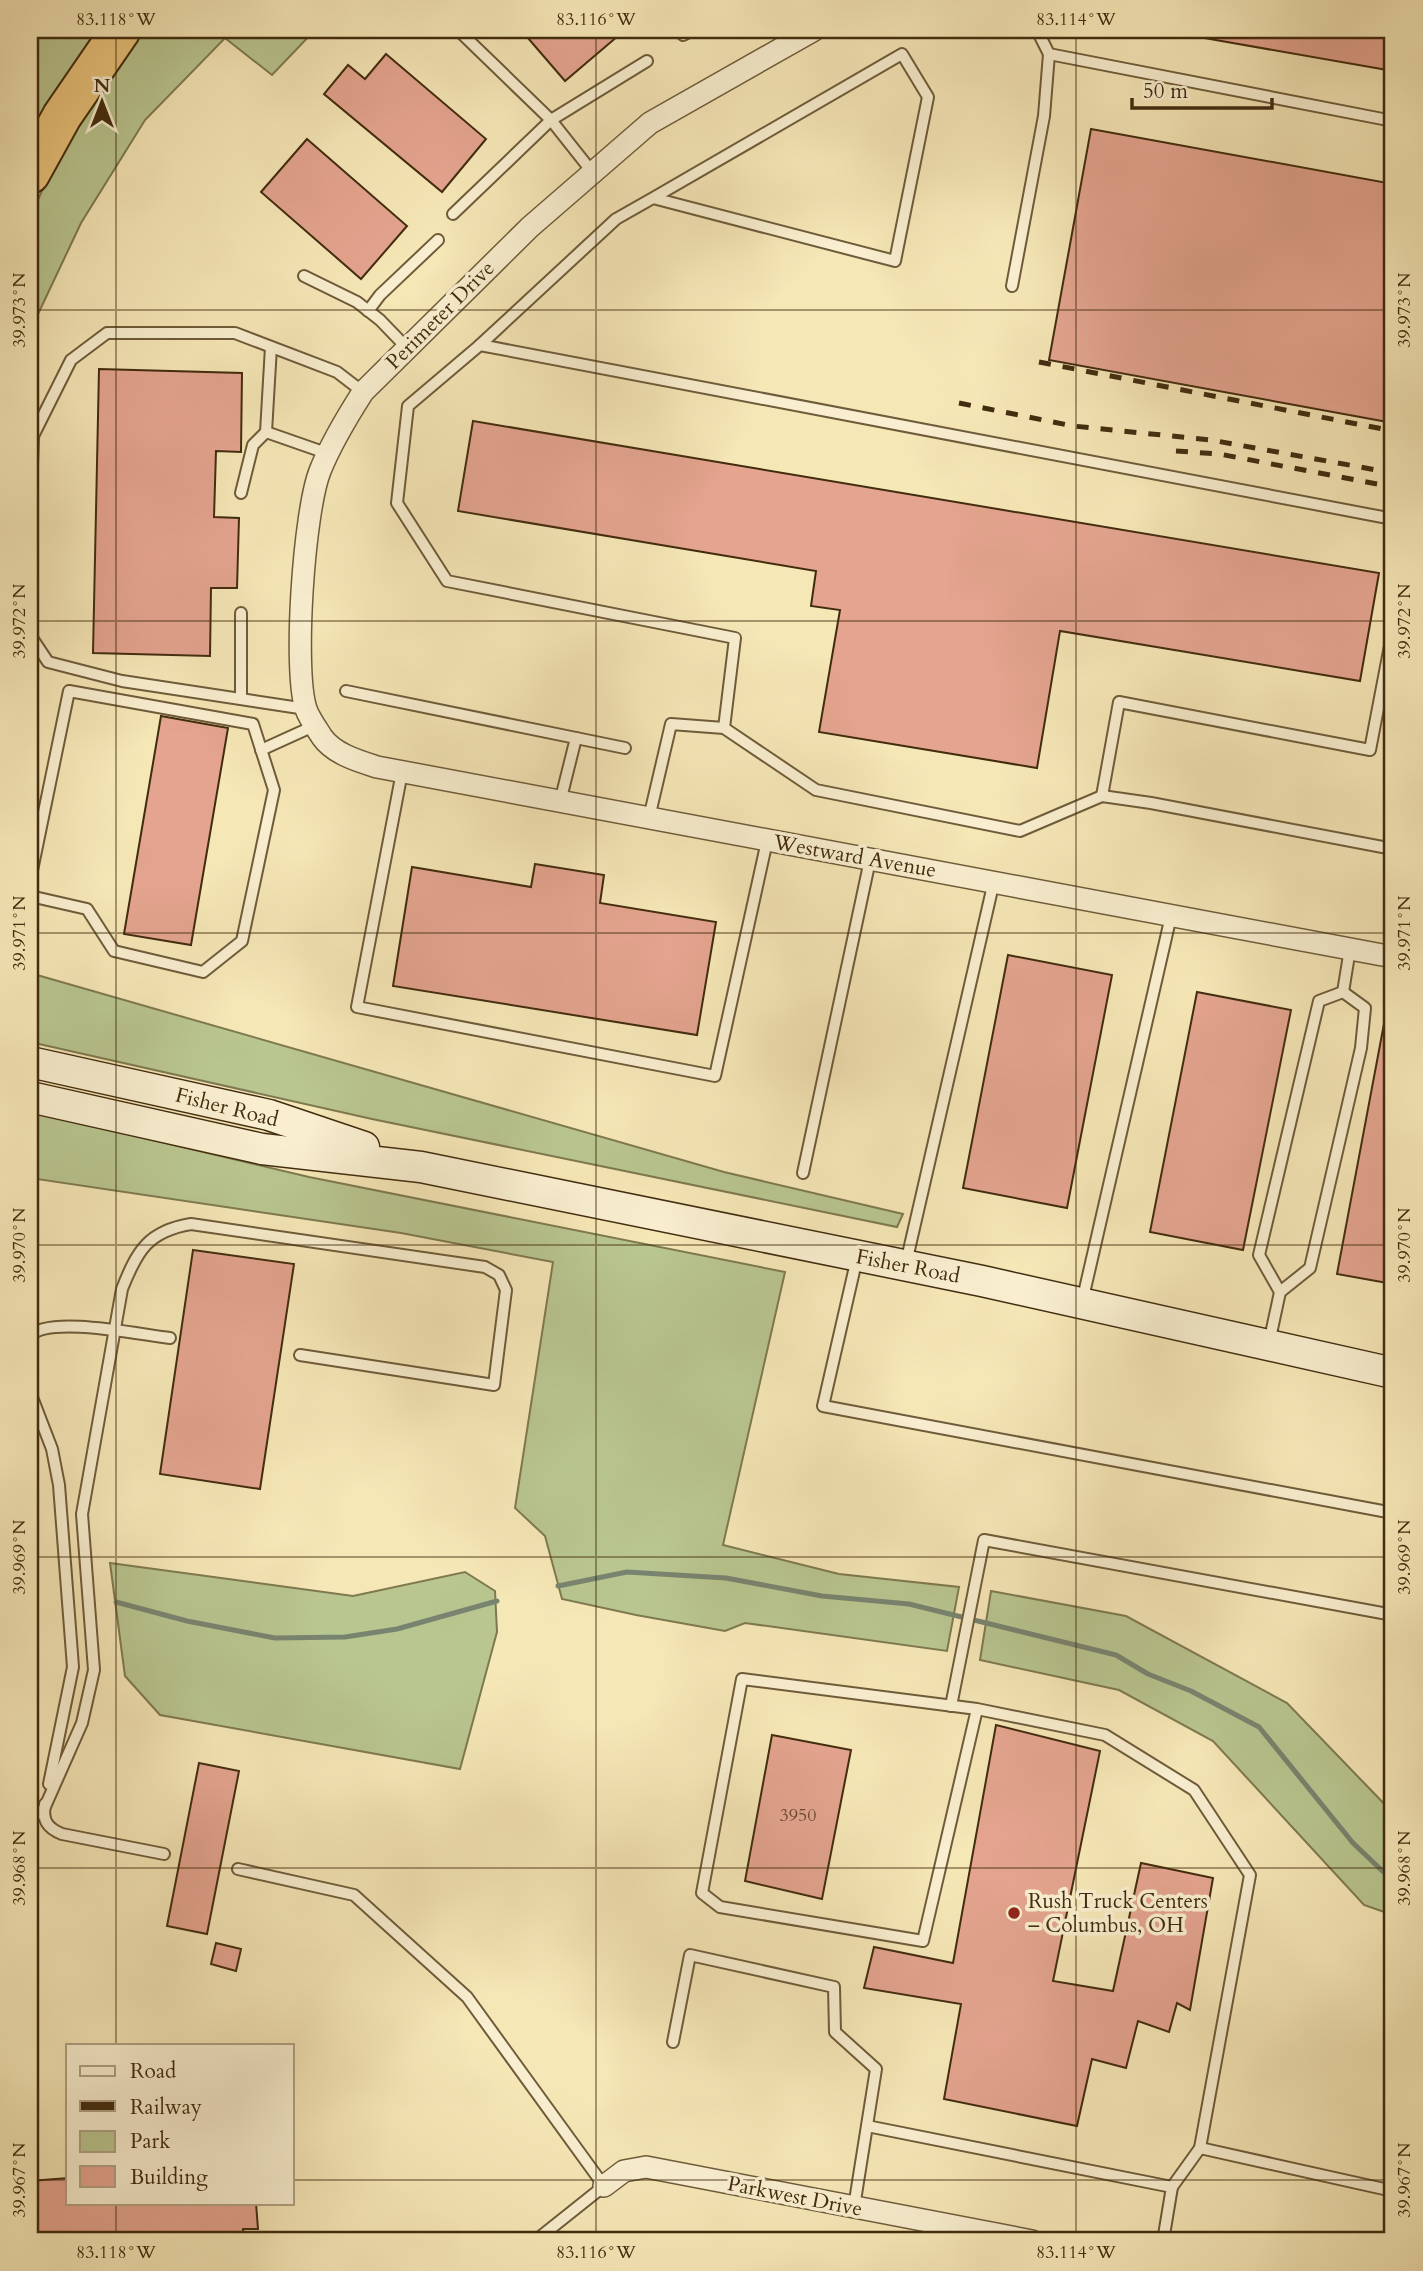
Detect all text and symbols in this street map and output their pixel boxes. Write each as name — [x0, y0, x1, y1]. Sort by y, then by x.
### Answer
text: 83.118°W — [76, 7, 156, 32]
text: 83.116°W — [556, 7, 636, 32]
text: 83.114°W — [1036, 7, 1116, 32]
north arrow — [66, 66, 136, 136]
scale bar — [1132, 66, 1272, 110]
text: N — [94, 73, 111, 99]
text: 50 m — [1143, 77, 1188, 106]
street label: Perimeter Drive — [380, 255, 501, 376]
text: 39.973°N — [7, 272, 32, 348]
text: 39.973°N — [1392, 272, 1417, 348]
text: 39.972°N — [7, 583, 32, 659]
text: 39.972°N — [1392, 583, 1417, 659]
street label: Westward Avenue — [770, 828, 939, 885]
text: 39.971°N — [7, 895, 32, 971]
text: 39.971°N — [1392, 895, 1417, 971]
street label: Fisher Road — [172, 1081, 282, 1134]
text: 39.970°N — [7, 1207, 32, 1283]
text: 39.970°N — [1392, 1207, 1417, 1283]
street label: Fisher Road — [853, 1242, 962, 1291]
text: 39.969°N — [7, 1519, 32, 1595]
text: 39.969°N — [1392, 1519, 1417, 1595]
house number: 3950 — [780, 1803, 816, 1828]
text: 39.968°N — [7, 1830, 32, 1906]
text: 39.968°N — [1392, 1830, 1417, 1906]
place label: Rush Truck Centers – Columbus, OH — [1028, 1887, 1208, 1940]
marker: Rush Truck Centers – Columbus, OH — [1006, 1905, 1022, 1921]
legend — [66, 2044, 294, 2204]
text: Road — [130, 2057, 176, 2086]
text: Railway — [130, 2093, 202, 2122]
text: Park — [130, 2127, 171, 2156]
text: 39.967°N — [7, 2142, 32, 2218]
text: 39.967°N — [1392, 2142, 1417, 2218]
text: Building — [130, 2163, 208, 2192]
street label: Parkwest Drive — [725, 2169, 865, 2224]
text: 83.118°W — [76, 2240, 156, 2265]
text: 83.116°W — [556, 2240, 636, 2265]
text: 83.114°W — [1036, 2240, 1116, 2265]

